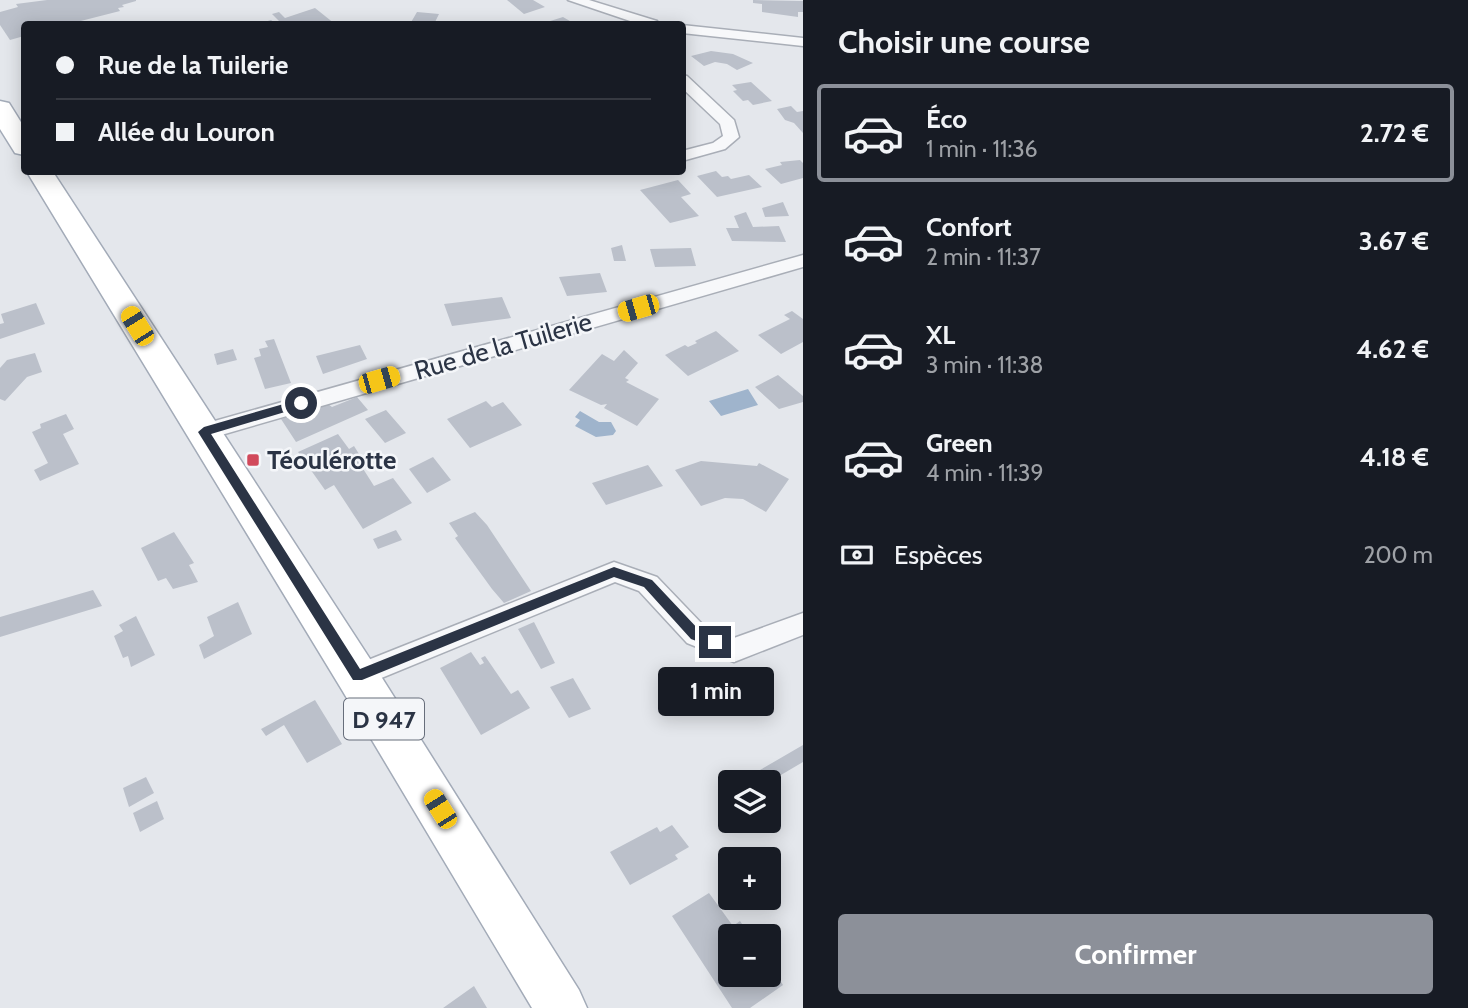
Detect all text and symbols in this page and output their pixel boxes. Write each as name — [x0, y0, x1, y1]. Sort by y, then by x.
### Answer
text: Choisir une course — [838, 22, 1090, 61]
text: Rue de la Tuilerie — [98, 49, 288, 81]
icon: car — [842, 102, 905, 165]
text: Éco — [926, 103, 967, 135]
text: Allée du Louron — [98, 116, 275, 148]
text: 2.72 € — [1360, 117, 1429, 149]
text: 1 min · 11:36 — [926, 135, 1038, 163]
icon: car — [842, 210, 905, 273]
text: Confort — [926, 211, 1012, 243]
text: 3.67 € — [1359, 225, 1429, 257]
text: 2 min · 11:37 — [926, 243, 1041, 271]
car — [615, 292, 662, 324]
car — [117, 303, 158, 349]
street label: Rue de la Tuilerie — [410, 305, 596, 387]
icon: car — [842, 318, 905, 381]
text: XL — [926, 319, 955, 351]
text: 4.62 € — [1356, 333, 1429, 365]
text: 3 min · 11:38 — [926, 351, 1044, 379]
car — [356, 364, 403, 396]
route start — [285, 387, 317, 419]
icon: car — [842, 426, 905, 489]
text: Green — [926, 427, 993, 459]
text: 4.18 € — [1360, 441, 1429, 473]
place label: Téoulérotte — [267, 444, 396, 476]
marker: Téoulérotte — [245, 452, 261, 468]
text: 4 min · 11:39 — [926, 459, 1043, 487]
icon: cash — [838, 536, 876, 574]
text: Espèces — [894, 539, 983, 571]
text: 200 m — [1363, 541, 1433, 569]
route end — [699, 626, 731, 658]
callout: 1 min — [657, 666, 773, 716]
text: 1 min — [690, 677, 742, 705]
road number: D 947 — [344, 698, 424, 740]
map controls — [718, 770, 781, 987]
button: layers — [718, 770, 781, 833]
car — [420, 786, 461, 832]
button: + — [718, 847, 781, 910]
button: Confirmer — [838, 914, 1433, 994]
button: − — [718, 924, 781, 987]

